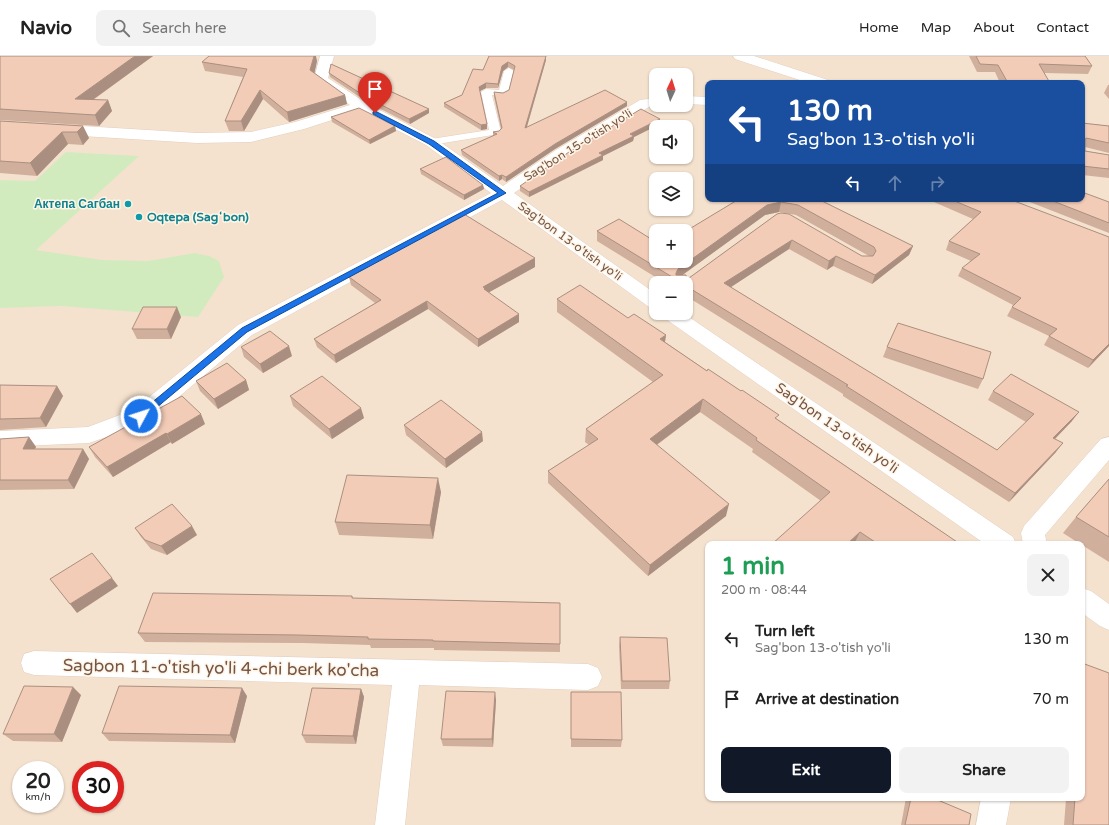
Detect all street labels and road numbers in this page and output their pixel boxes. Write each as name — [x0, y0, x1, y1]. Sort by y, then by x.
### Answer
street label: Sag'bon 15-o'tish yo'li — [521, 106, 635, 184]
street label: Sag'bon 13-o'tish yo'li — [515, 198, 625, 284]
street label: Sag'bon 13-o'tish yo'li — [772, 379, 902, 477]
street label: Sagbon 11-o'tish yo'li 4-chi berk ko'cha — [63, 655, 379, 681]

